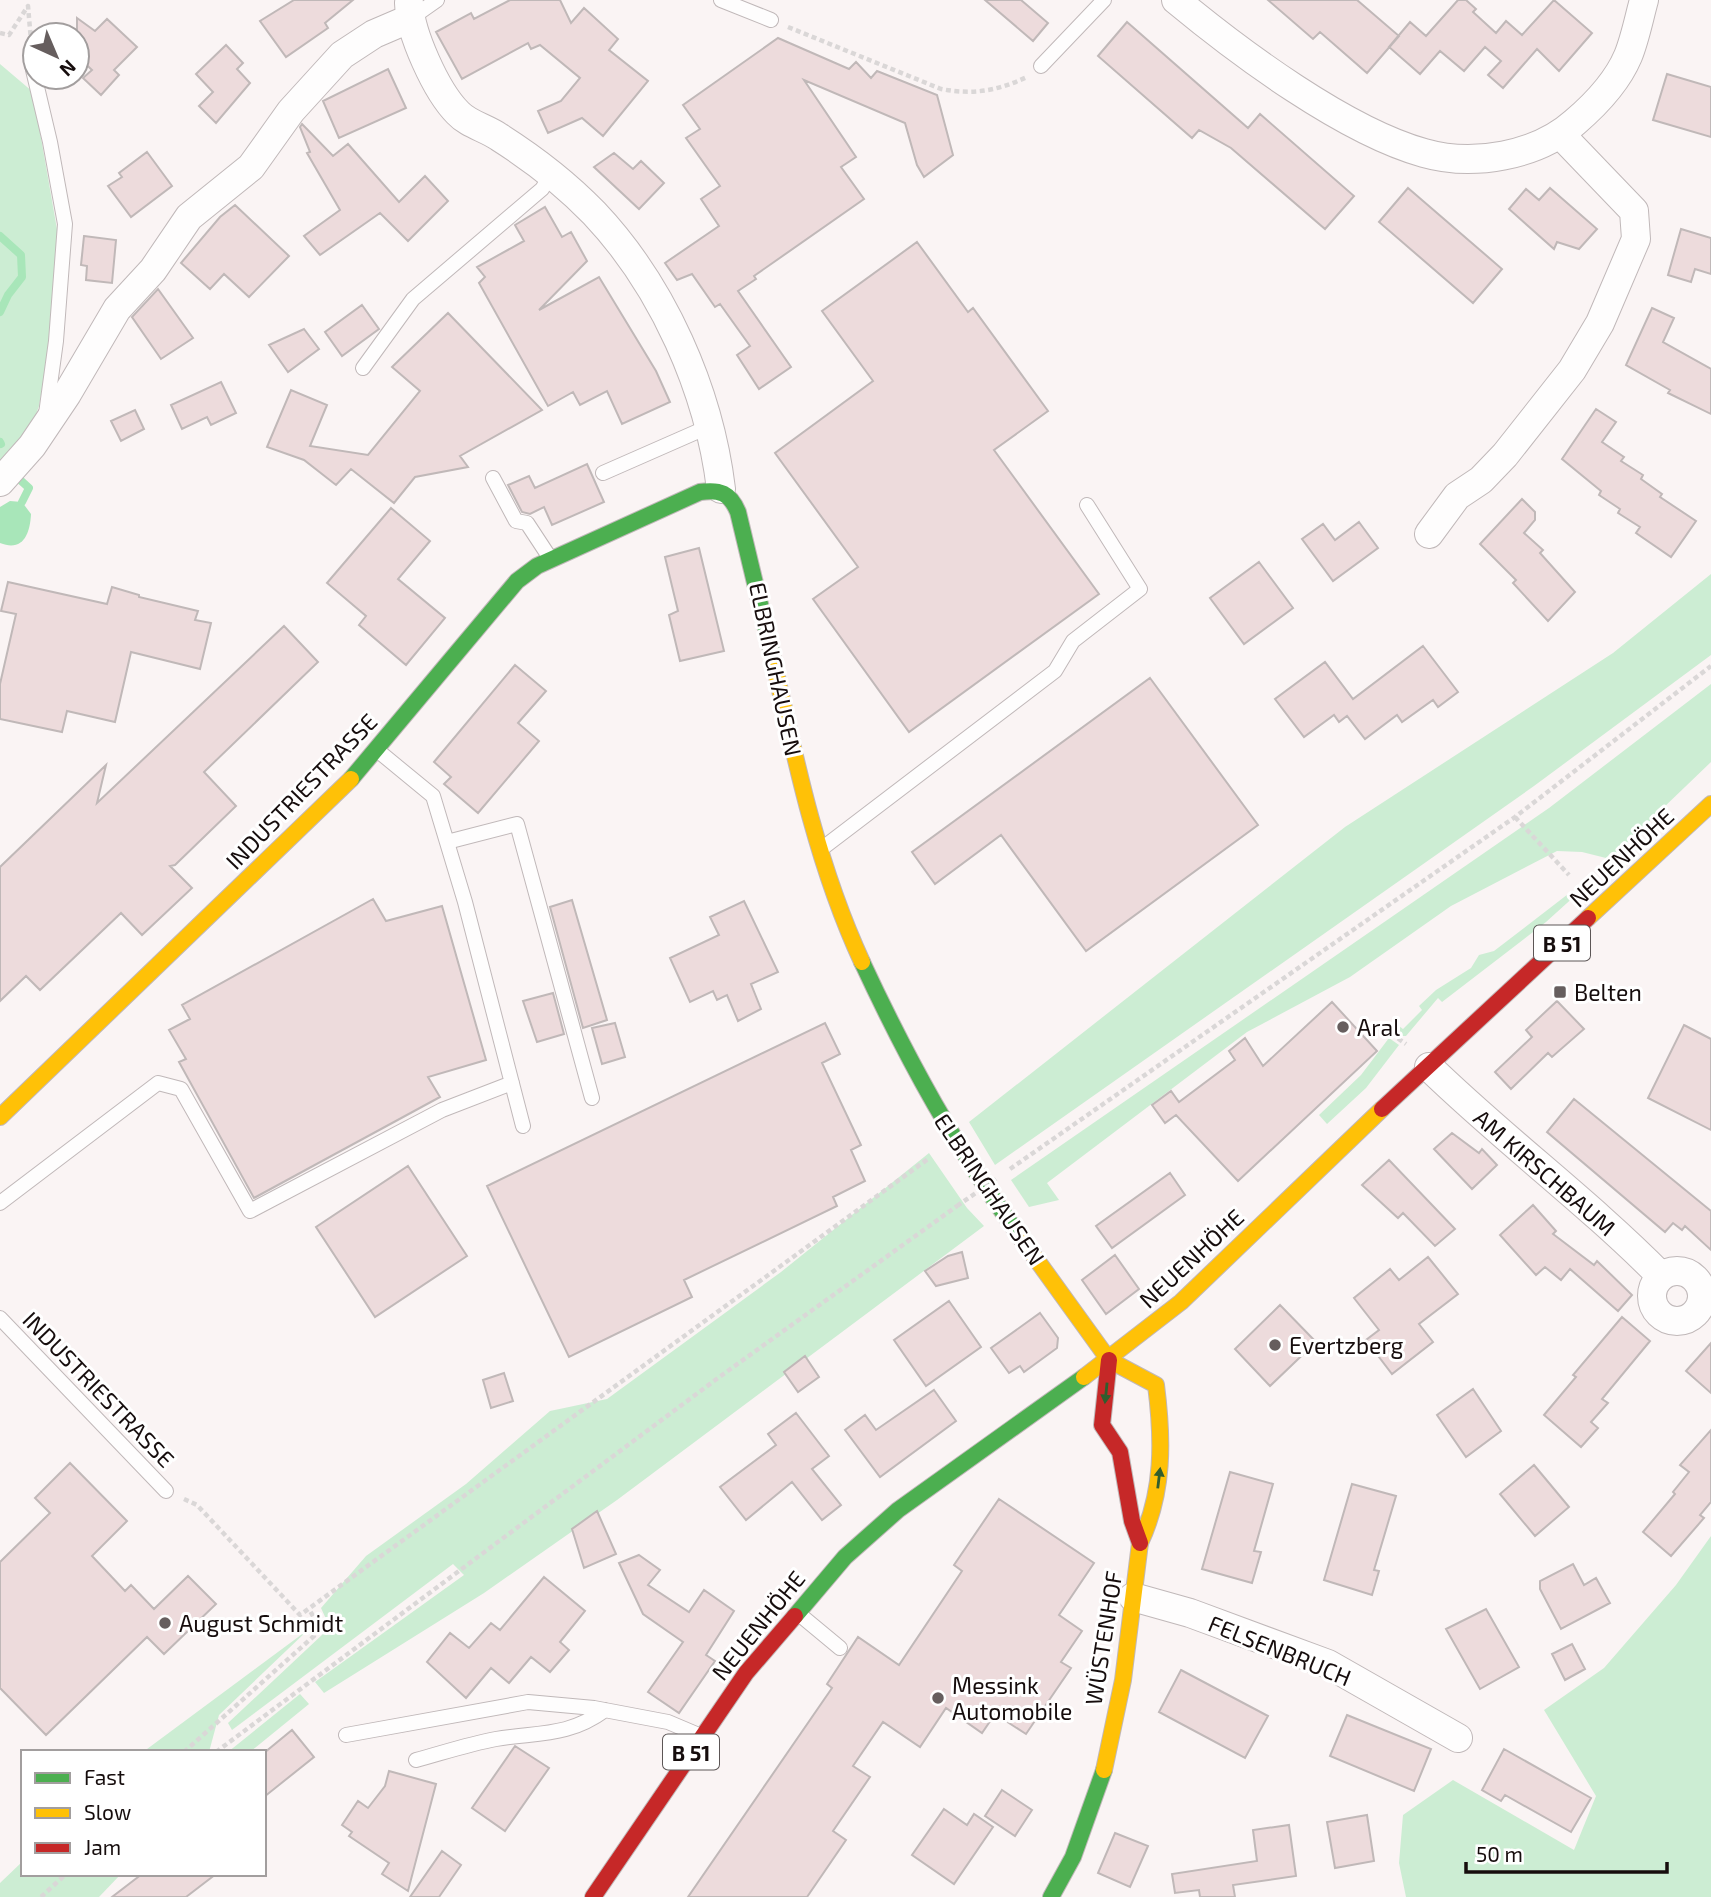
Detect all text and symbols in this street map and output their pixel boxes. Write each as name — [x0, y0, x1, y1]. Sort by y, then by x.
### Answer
north arrow — [21, 21, 91, 91]
text: N — [55, 56, 81, 82]
street label: ELBRINGHAUSEN — [744, 580, 808, 758]
street label: INDUSTRIESTRASSE — [219, 707, 383, 875]
street label: NEUENHÖHE — [1563, 802, 1679, 912]
road number: B 51 — [1534, 926, 1590, 960]
place label: Belten — [1574, 978, 1642, 1006]
marker: Belten — [1552, 984, 1568, 1000]
place label: Aral — [1357, 1013, 1400, 1041]
marker: Aral — [1335, 1019, 1351, 1035]
street label: AM KIRSCHBAUM — [1468, 1103, 1622, 1241]
street label: ELBRINGHAUSEN — [929, 1108, 1051, 1270]
street label: NEUENHÖHE — [1133, 1203, 1249, 1313]
street label: INDUSTRIESTRASSE — [17, 1305, 181, 1473]
place label: Evertzberg — [1289, 1331, 1404, 1359]
marker: Evertzberg — [1267, 1337, 1283, 1353]
one-way arrow — [1100, 1382, 1111, 1404]
one-way arrow — [1154, 1467, 1165, 1489]
street label: NEUENHÖHE — [705, 1565, 811, 1685]
street label: WÜSTENHOF — [1079, 1569, 1127, 1707]
place label: August Schmidt — [179, 1609, 343, 1637]
street label: FELSENBRUCH — [1205, 1609, 1355, 1691]
marker: August Schmidt — [157, 1615, 173, 1631]
place label: Messink Automobile — [952, 1671, 1072, 1725]
marker: Messink Automobile — [930, 1690, 946, 1706]
road number: B 51 — [663, 1734, 719, 1770]
legend — [21, 1750, 266, 1876]
text: Fast — [84, 1764, 125, 1789]
text: Slow — [84, 1799, 131, 1824]
scale bar — [1466, 1830, 1667, 1874]
text: Jam — [84, 1834, 121, 1859]
text: 50 m — [1476, 1841, 1523, 1866]

